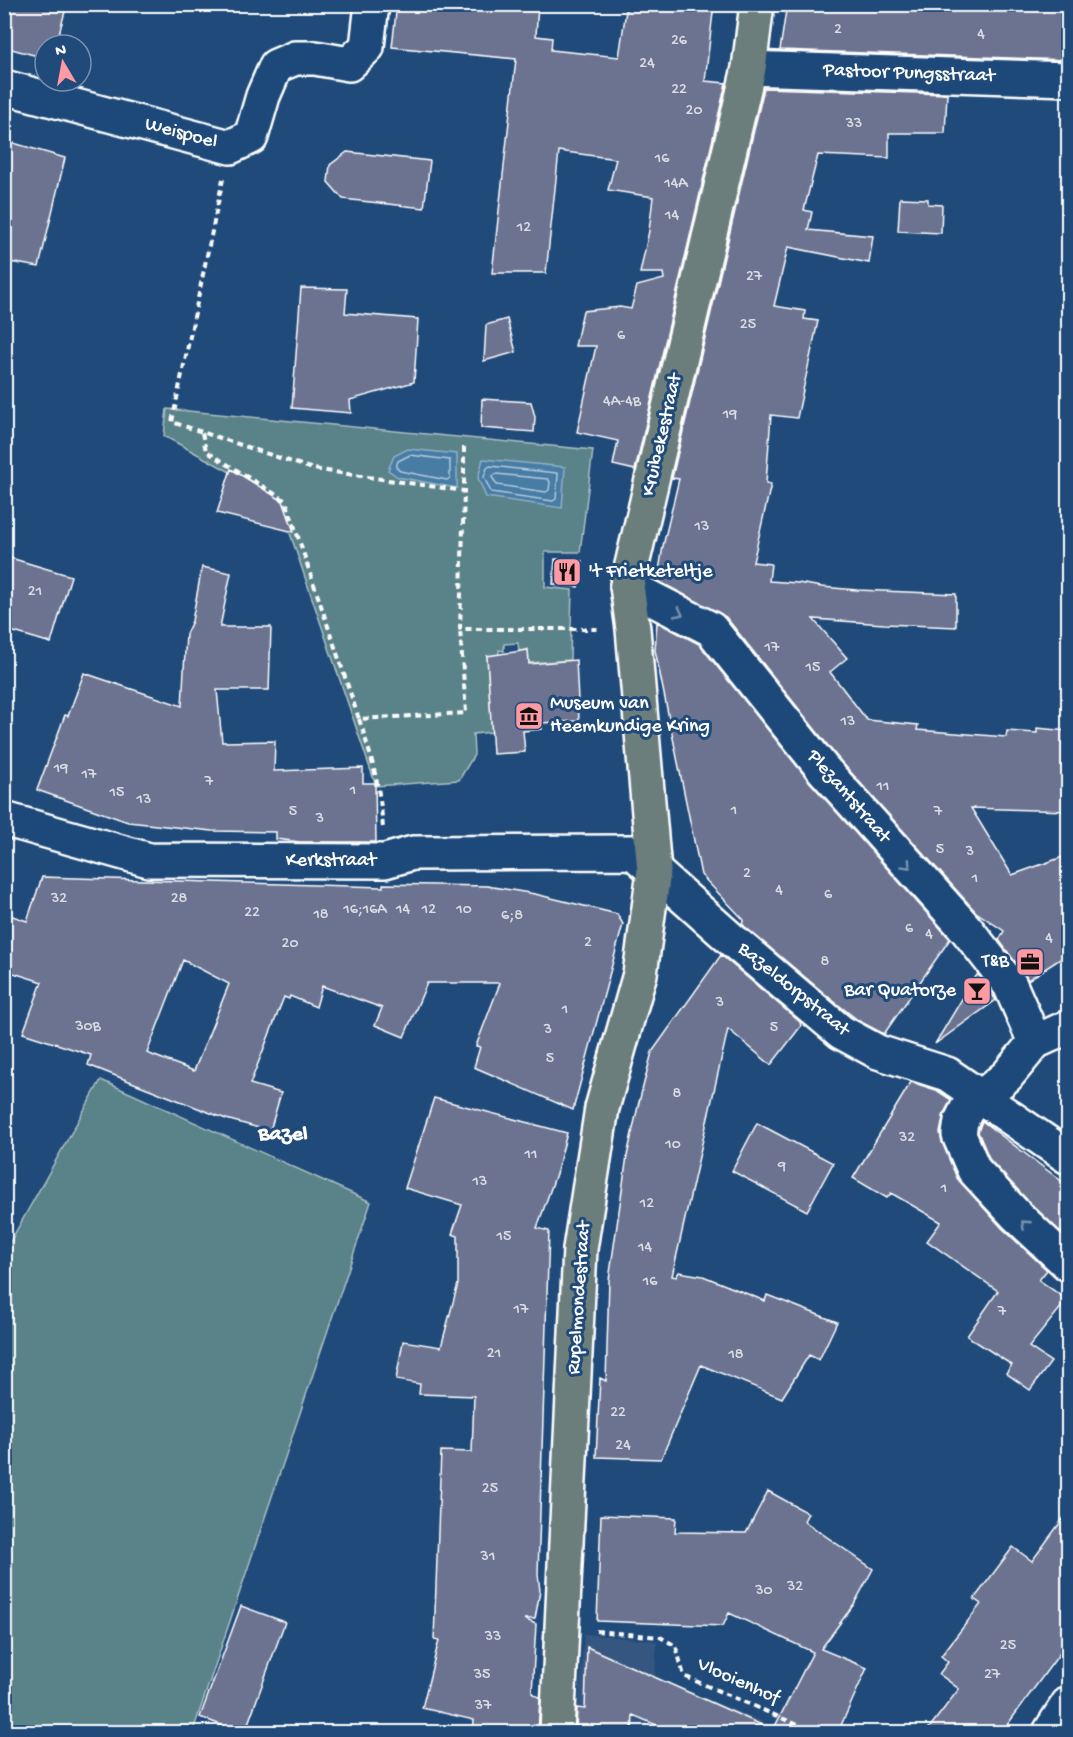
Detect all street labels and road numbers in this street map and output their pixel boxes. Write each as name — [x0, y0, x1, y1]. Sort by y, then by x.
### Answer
street label: Pastoor Pungsstraat — [822, 59, 997, 89]
street label: Weispoel — [142, 113, 220, 155]
street label: Kruibekestraat — [638, 370, 689, 498]
street label: Plezantstraat — [801, 745, 896, 850]
street label: Kerkstraat — [286, 850, 378, 873]
street label: Bazeldorpstraat — [732, 937, 855, 1043]
street label: Rupelmondestraat — [563, 1219, 597, 1375]
street label: Vlooienhof — [692, 1653, 784, 1711]

